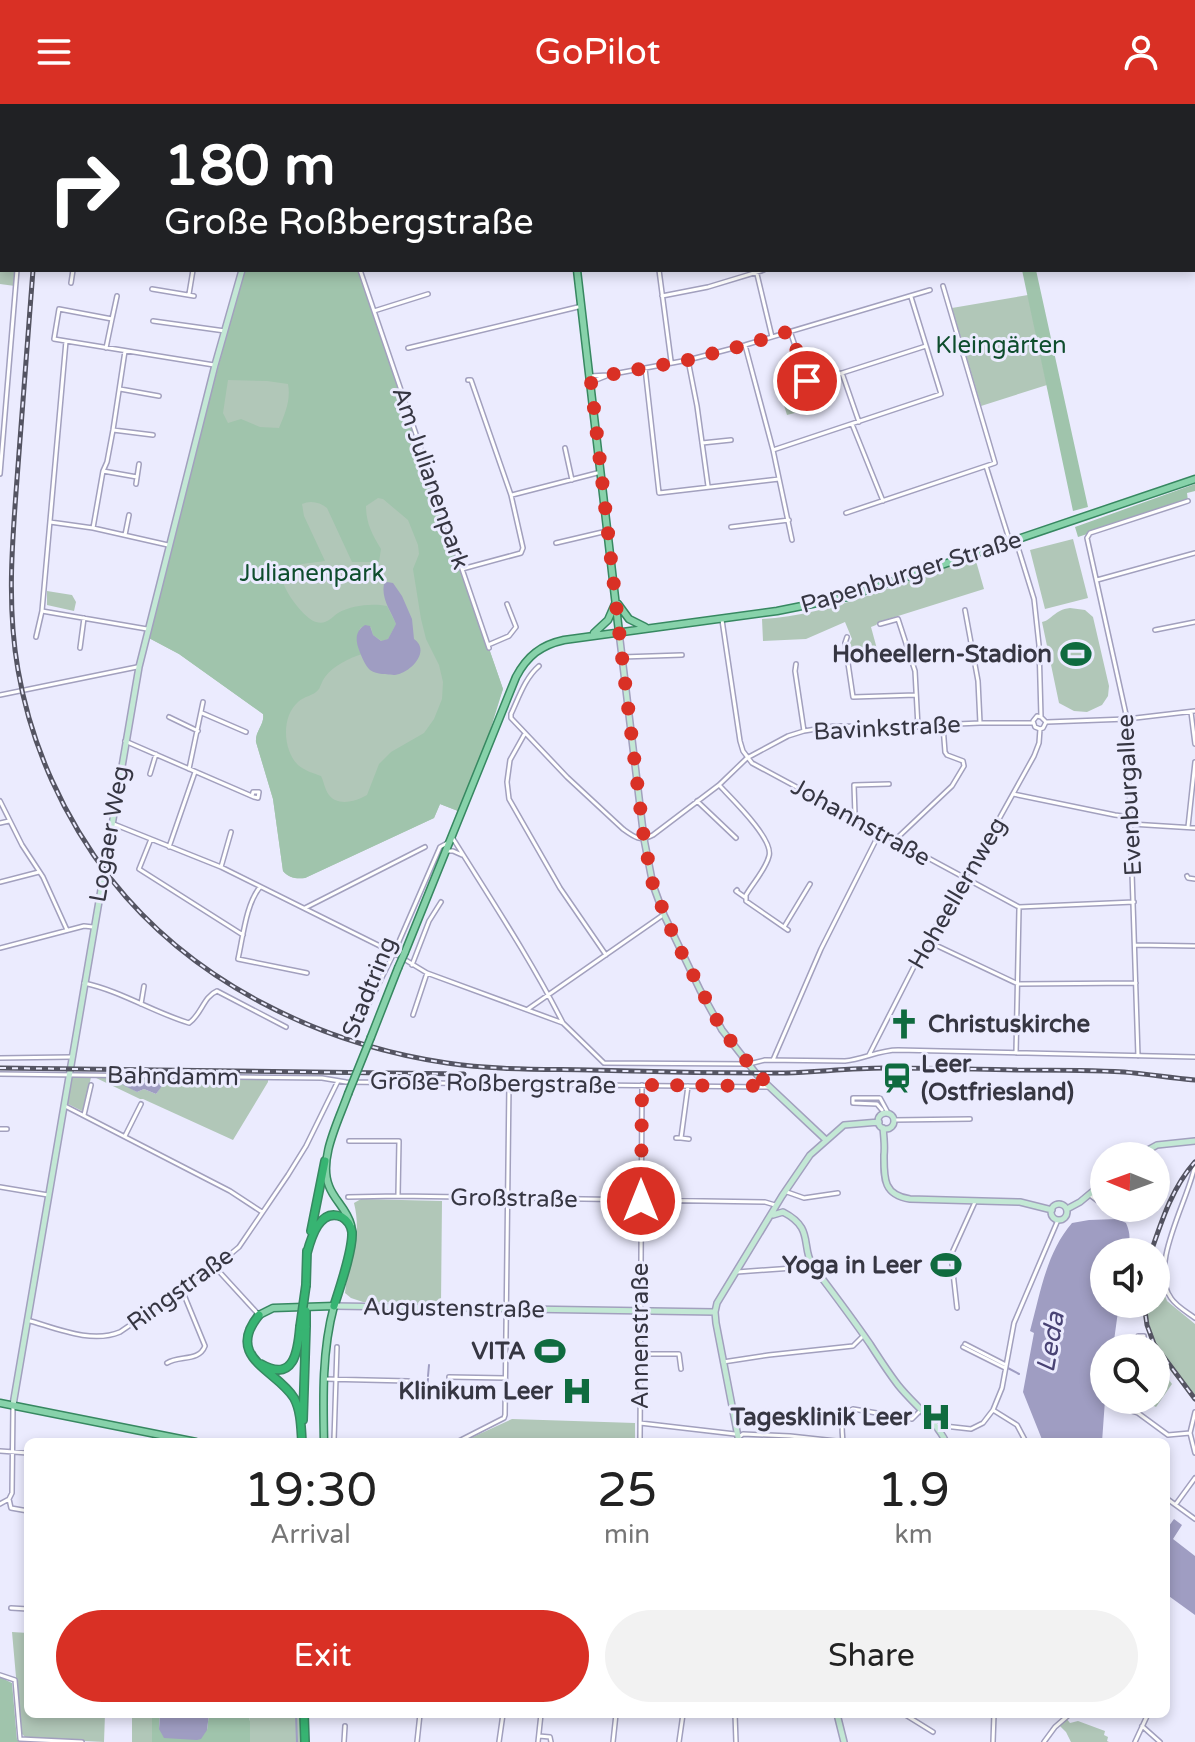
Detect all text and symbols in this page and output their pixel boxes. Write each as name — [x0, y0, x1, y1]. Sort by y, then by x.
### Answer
icon: menu — [32, 30, 76, 74]
icon: person — [1119, 30, 1163, 74]
text: GoPilot — [535, 31, 660, 74]
text: 180 m — [164, 133, 335, 200]
icon: right — [32, 136, 136, 240]
text: Große Roßbergstraße — [164, 201, 534, 244]
park label: Kleingärten — [935, 331, 1067, 360]
pin — [773, 347, 841, 415]
icon: arrive — [785, 359, 829, 403]
street label: Am Julianenpark — [386, 383, 475, 573]
street label: Papenburger Straße — [797, 525, 1025, 620]
park label: Julianenpark — [240, 559, 384, 588]
sports icon: Hoheellern-Stadion — [1059, 637, 1093, 671]
place label: Hoheellern-Stadion — [832, 640, 1052, 669]
street label: Bavinkstraße — [813, 710, 961, 747]
street label: Evenburgallee — [1111, 713, 1148, 877]
street label: Logaer Weg — [83, 764, 136, 905]
street label: Johannstraße — [786, 772, 935, 873]
street label: Hoheellernweg — [902, 812, 1013, 974]
street label: Stadtring — [336, 933, 403, 1042]
church icon: Christuskirche — [887, 1007, 921, 1041]
place label: Christuskirche — [928, 1010, 1090, 1039]
place label: Leer (Ostfriesland) — [921, 1050, 1074, 1107]
street label: Bahndamm — [107, 1061, 239, 1092]
station icon: Leer (Ostfriesland) — [880, 1061, 914, 1095]
street label: Große Roßbergstraße — [370, 1067, 616, 1100]
north arrow — [1090, 1142, 1170, 1222]
map controls — [1090, 1142, 1170, 1414]
position arrow — [599, 1159, 683, 1243]
street label: Großstraße — [450, 1183, 578, 1214]
button: sound — [1090, 1238, 1170, 1318]
street label: Ringstraße — [121, 1241, 239, 1338]
sports icon: Yoga in Leer — [929, 1248, 963, 1282]
place label: Yoga in Leer — [782, 1251, 923, 1280]
street label: Annenstraße — [626, 1263, 655, 1409]
street label: Augustenstraße — [363, 1292, 545, 1325]
water label: Leda — [1030, 1308, 1071, 1375]
sports icon: VITA — [533, 1334, 567, 1368]
button: search — [1090, 1334, 1170, 1414]
place label: VITA — [471, 1337, 526, 1366]
hospital icon: Klinikum Leer — [560, 1374, 594, 1408]
place label: Klinikum Leer — [398, 1377, 554, 1406]
hospital icon: Tagesklinik Leer — [919, 1400, 953, 1434]
place label: Tagesklinik Leer — [729, 1403, 913, 1432]
text: 19:30 — [244, 1462, 377, 1520]
text: 25 — [597, 1462, 657, 1520]
text: 1.9 — [877, 1462, 950, 1520]
text: Arrival — [270, 1519, 351, 1550]
text: min — [604, 1519, 650, 1550]
text: km — [895, 1519, 933, 1550]
button: Exit — [56, 1610, 589, 1702]
button: Share — [605, 1610, 1138, 1702]

